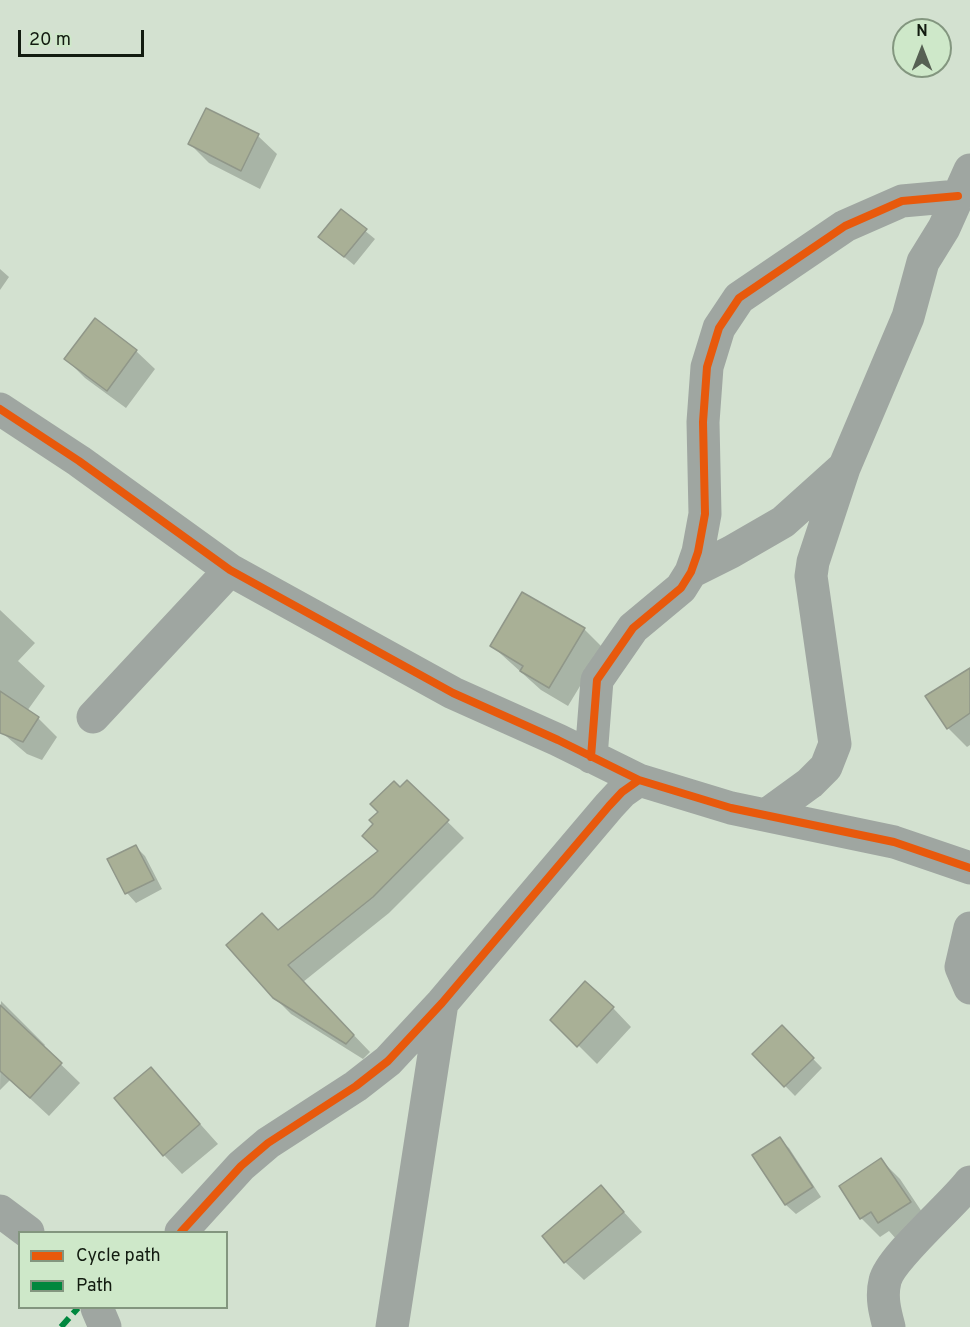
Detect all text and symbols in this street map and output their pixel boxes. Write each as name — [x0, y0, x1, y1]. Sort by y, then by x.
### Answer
scale bar — [21, 18, 147, 56]
north arrow — [892, 18, 952, 78]
text: N — [916, 22, 928, 42]
text: 20 m — [29, 29, 71, 52]
legend — [18, 1231, 228, 1309]
text: Cycle path — [76, 1245, 161, 1268]
text: Path — [76, 1275, 113, 1298]

